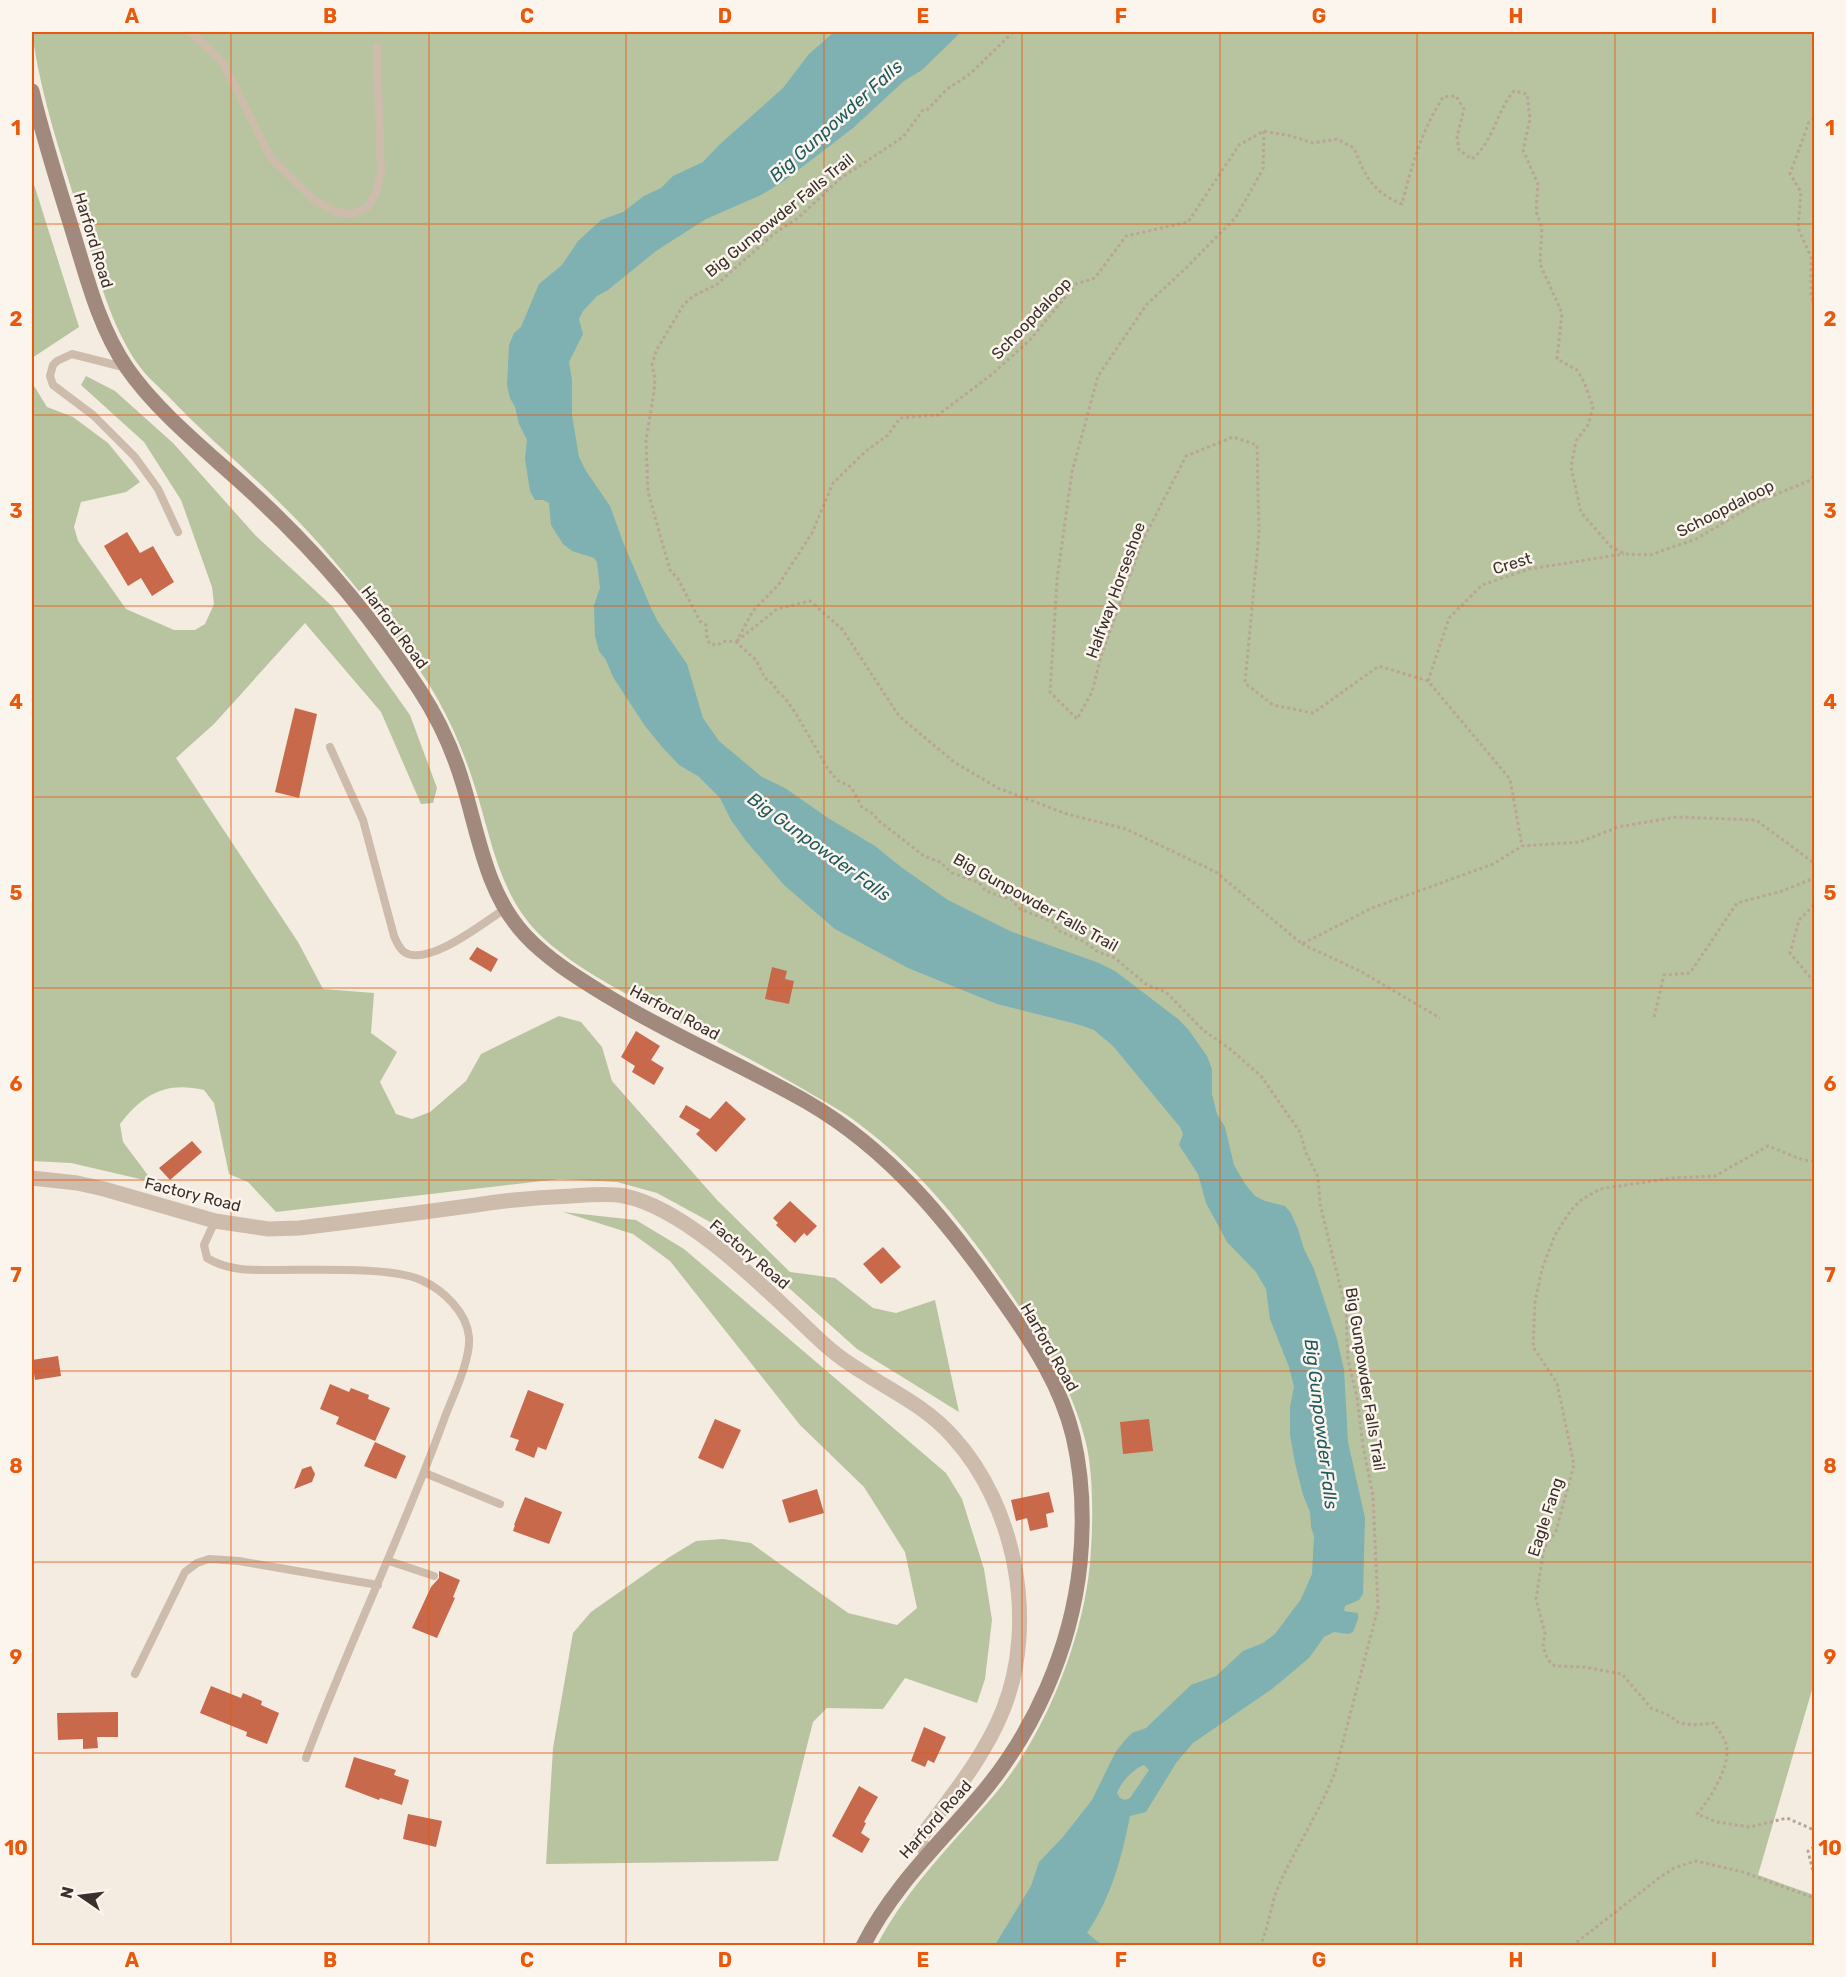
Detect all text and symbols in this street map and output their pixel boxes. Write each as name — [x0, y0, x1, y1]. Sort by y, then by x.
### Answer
text: A — [125, 4, 140, 28]
text: B — [323, 4, 337, 28]
text: C — [520, 4, 534, 28]
text: D — [718, 4, 732, 28]
text: E — [917, 4, 929, 28]
text: F — [1115, 4, 1127, 28]
text: G — [1312, 4, 1326, 28]
text: H — [1509, 4, 1523, 28]
text: I — [1711, 4, 1717, 28]
water label: Big Gunpowder Falls — [765, 55, 907, 187]
text: 1 — [11, 116, 21, 140]
text: 1 — [1825, 116, 1835, 140]
street label: Big Gunpowder Falls Trail — [701, 150, 857, 281]
street label: Harford Road — [70, 190, 117, 290]
street label: Schoopdaloop — [988, 273, 1075, 363]
text: 2 — [10, 307, 23, 331]
text: 2 — [1824, 307, 1837, 331]
street label: Schoopdaloop — [1673, 476, 1777, 541]
text: 3 — [9, 499, 23, 523]
text: 3 — [1823, 499, 1837, 523]
street label: Halfway Horseshoe — [1082, 519, 1149, 661]
street label: Crest — [1490, 549, 1534, 578]
street label: Harford Road — [357, 582, 432, 672]
text: 4 — [9, 690, 23, 714]
text: 4 — [1823, 690, 1837, 714]
water label: Big Gunpowder Falls — [743, 788, 895, 906]
street label: Big Gunpowder Falls Trail — [950, 849, 1121, 956]
text: 5 — [10, 881, 23, 905]
text: 5 — [1824, 881, 1837, 905]
street label: Harford Road — [627, 981, 723, 1044]
text: 6 — [9, 1072, 23, 1096]
text: 6 — [1823, 1072, 1837, 1096]
street label: Factory Road — [143, 1173, 243, 1216]
street label: Factory Road — [706, 1216, 793, 1293]
text: 7 — [10, 1263, 22, 1287]
text: 7 — [1824, 1263, 1836, 1287]
street label: Big Gunpowder Falls Trail — [1342, 1286, 1389, 1472]
street label: Harford Road — [1017, 1300, 1082, 1395]
water label: Big Gunpowder Falls — [1300, 1338, 1342, 1510]
text: 8 — [9, 1454, 23, 1478]
text: 8 — [1823, 1454, 1837, 1478]
street label: Eagle Fang — [1524, 1475, 1567, 1559]
text: 9 — [10, 1645, 23, 1669]
text: 9 — [1824, 1645, 1837, 1669]
street label: Harford Road — [895, 1776, 975, 1862]
text: 10 — [4, 1836, 28, 1860]
text: 10 — [1818, 1836, 1842, 1860]
north arrow — [51, 1866, 111, 1926]
text: N — [56, 1885, 78, 1900]
text: A — [125, 1948, 140, 1972]
text: B — [323, 1948, 337, 1972]
text: C — [520, 1948, 534, 1972]
text: D — [718, 1948, 732, 1972]
text: E — [917, 1948, 929, 1972]
text: F — [1115, 1948, 1127, 1972]
text: G — [1312, 1948, 1326, 1972]
text: H — [1509, 1948, 1523, 1972]
text: I — [1711, 1948, 1717, 1972]

